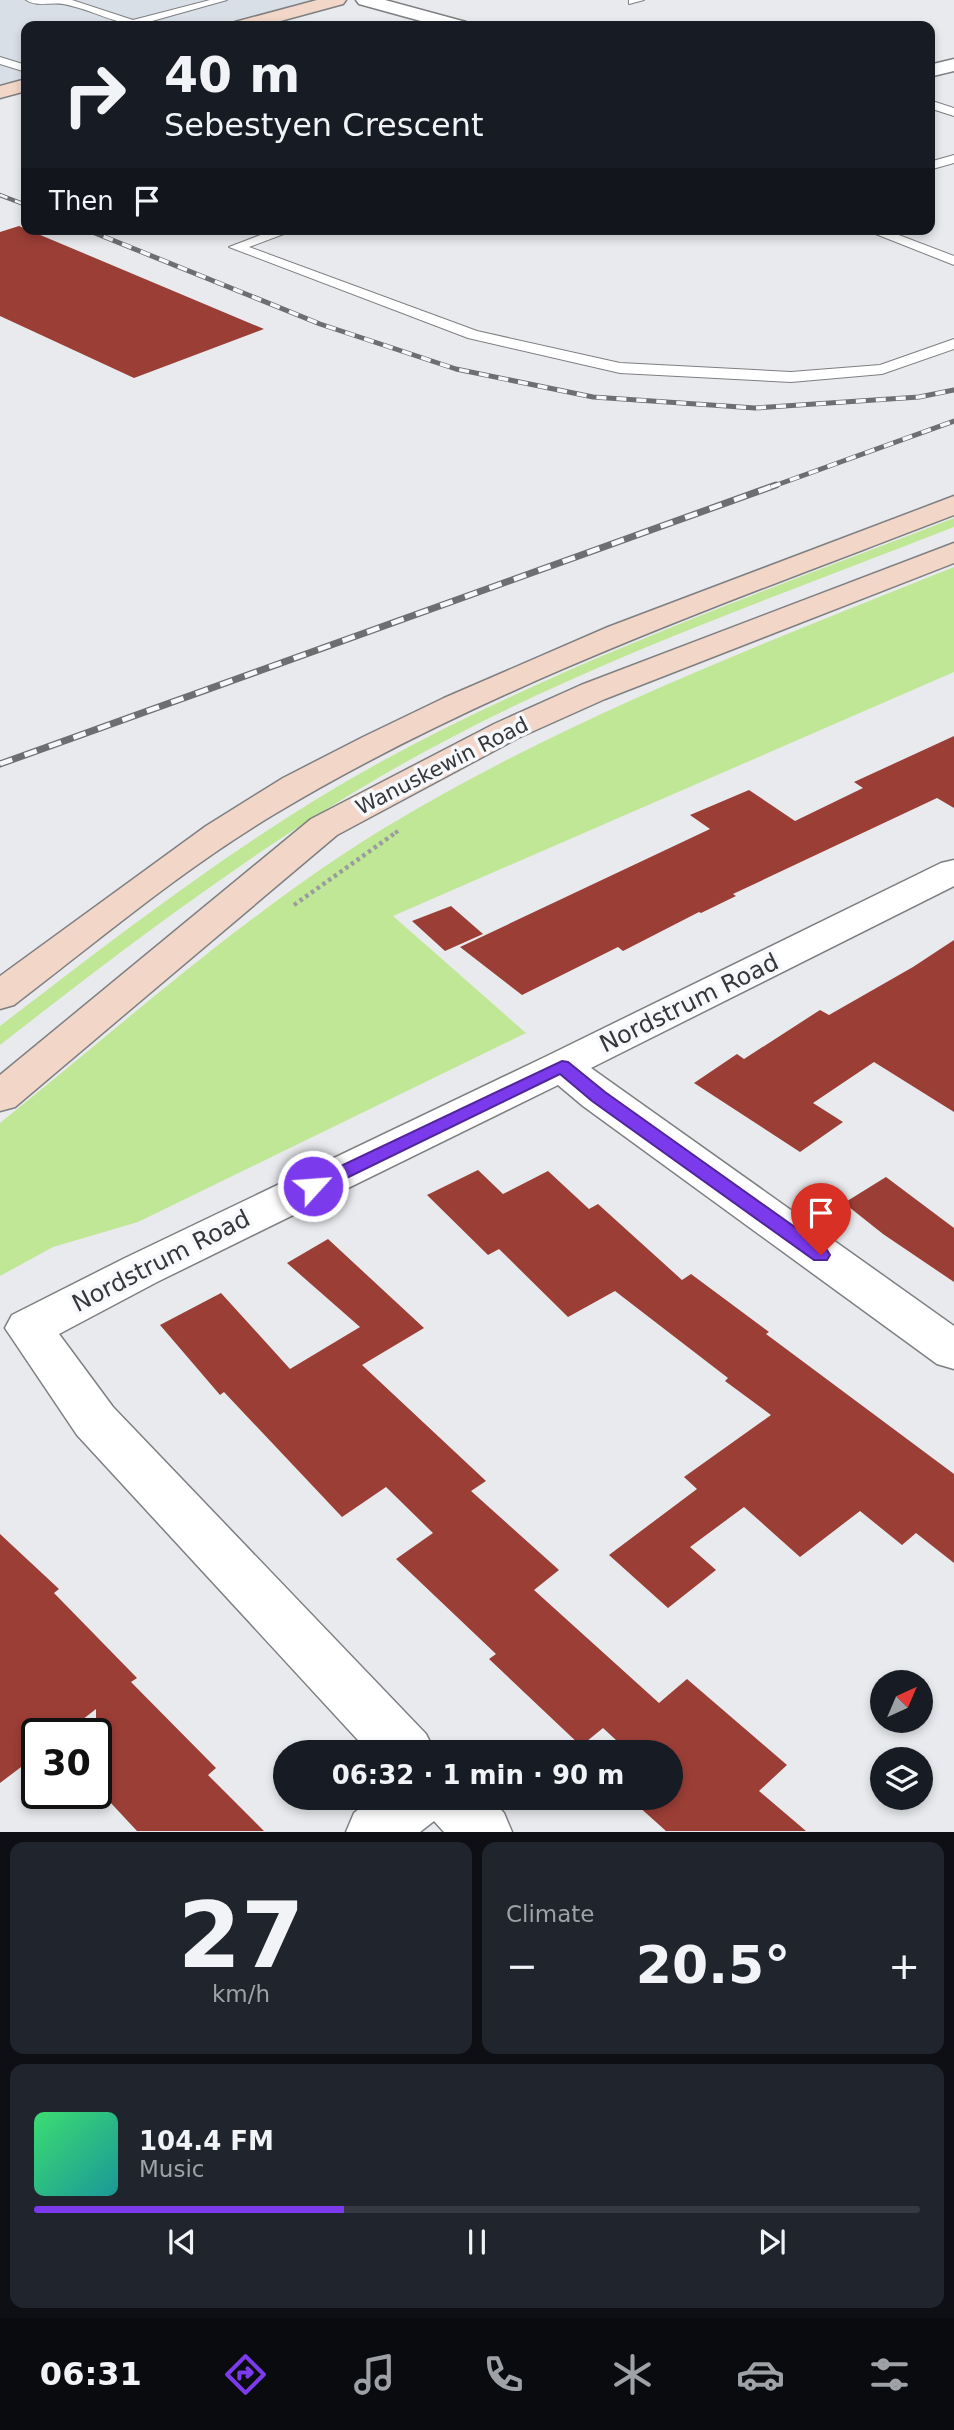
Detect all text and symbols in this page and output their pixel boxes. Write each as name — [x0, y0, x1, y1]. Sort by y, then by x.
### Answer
text: 40 m — [164, 47, 300, 104]
icon: right — [49, 49, 140, 140]
text: Sebestyen Crescent — [164, 106, 484, 144]
icon: arrive — [128, 182, 166, 220]
text: Then — [49, 186, 114, 216]
street label: Wanuskewin Road — [352, 712, 532, 820]
street label: Nordstrum Road — [595, 948, 783, 1058]
position arrow — [276, 1149, 350, 1223]
pin — [791, 1183, 851, 1255]
icon: arrive — [802, 1194, 840, 1232]
street label: Nordstrum Road — [68, 1204, 254, 1318]
north arrow — [870, 1670, 933, 1732]
map controls — [870, 1670, 933, 1810]
speed limit sign: 30 — [21, 1718, 112, 1809]
button: layers — [870, 1747, 933, 1810]
text: 06:32 · 1 min · 90 m — [332, 1760, 624, 1790]
text: 27 — [178, 1883, 304, 1988]
text: Climate — [506, 1901, 595, 1927]
text: 20.5° — [636, 1935, 790, 1995]
text: − — [506, 1944, 538, 1988]
text: + — [888, 1944, 920, 1988]
text: km/h — [212, 1981, 270, 2007]
text: 104.4 FM — [139, 2126, 274, 2156]
text: Music — [139, 2156, 204, 2182]
icon: previous — [163, 2223, 201, 2261]
icon: pause — [458, 2223, 496, 2261]
icon: next — [753, 2223, 791, 2261]
icon: directions — [221, 2350, 270, 2399]
icon: music — [350, 2350, 399, 2399]
icon: phone — [479, 2350, 528, 2399]
icon: climate — [608, 2350, 657, 2399]
icon: car — [736, 2350, 785, 2399]
icon: filters — [865, 2350, 914, 2399]
text: 06:31 — [40, 2355, 142, 2393]

